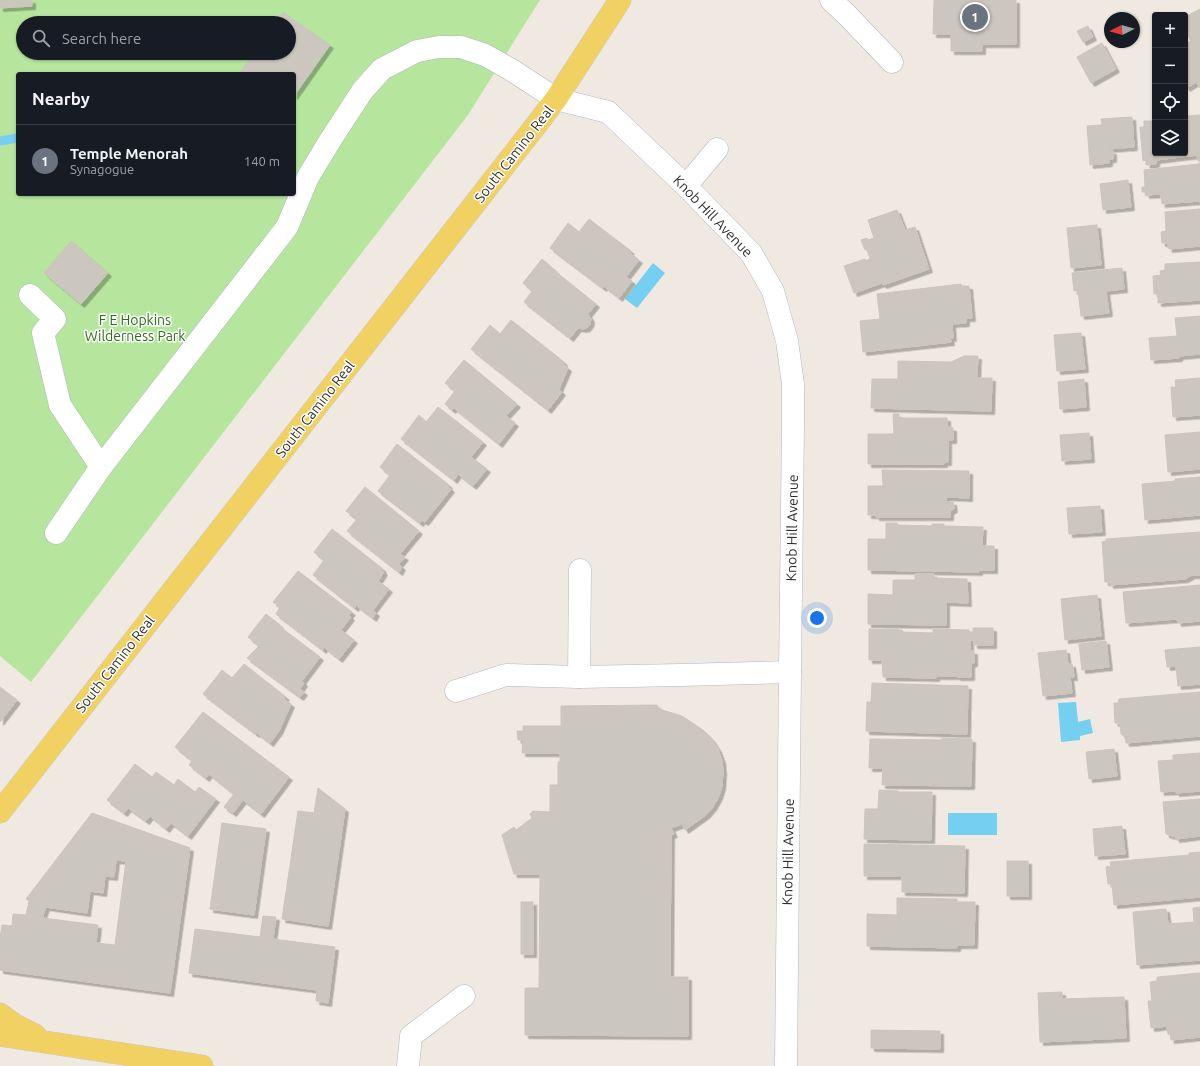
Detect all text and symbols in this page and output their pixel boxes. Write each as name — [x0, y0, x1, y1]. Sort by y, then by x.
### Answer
pin: 1 — [962, 2, 988, 32]
north arrow — [1104, 12, 1140, 48]
map controls — [1152, 12, 1188, 156]
button: + — [1152, 12, 1188, 48]
search box — [16, 16, 296, 60]
icon: search — [30, 27, 52, 49]
text: Search here — [62, 30, 141, 47]
button: − — [1152, 48, 1188, 84]
button: locate — [1152, 84, 1188, 120]
text: Nearby — [32, 89, 90, 108]
street label: South Camino Real — [471, 102, 557, 205]
button: layers — [1152, 120, 1188, 156]
text: Temple Menorah — [70, 145, 188, 162]
text: 1 — [41, 154, 49, 168]
text: 140 m — [244, 154, 280, 168]
text: Synagogue — [70, 162, 134, 176]
street label: Knob Hill Avenue — [670, 172, 756, 260]
park label: F E Hopkins Wilderness Park — [85, 312, 185, 344]
street label: South Camino Real — [272, 357, 358, 460]
street label: Knob Hill Avenue — [783, 474, 801, 582]
your location — [807, 608, 827, 628]
street label: South Camino Real — [72, 612, 158, 715]
street label: Knob Hill Avenue — [779, 798, 797, 906]

